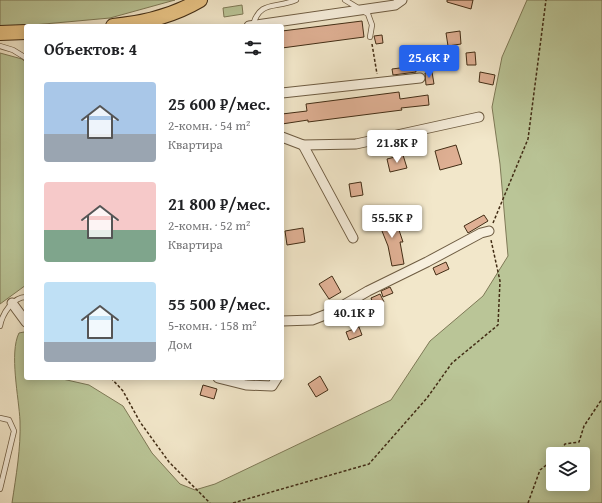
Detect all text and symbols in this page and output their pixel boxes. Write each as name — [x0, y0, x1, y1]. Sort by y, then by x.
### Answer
text: Объектов: 4 — [44, 36, 137, 61]
icon: filters — [242, 37, 264, 59]
pin: 25.6K ₽ — [392, 45, 466, 79]
text: 25.6K ₽ — [408, 48, 450, 67]
text: 25 600 ₽/мес. — [168, 91, 270, 116]
icon: home — [76, 98, 124, 146]
text: 2-комн. · 54 m² — [168, 116, 250, 135]
pin: 21.8K ₽ — [360, 130, 434, 164]
text: 21.8K ₽ — [376, 133, 418, 152]
text: Квартира — [168, 135, 223, 154]
text: 21 800 ₽/мес. — [168, 191, 270, 216]
icon: home — [76, 198, 124, 246]
pin: 55.5K ₽ — [355, 205, 429, 239]
text: 55.5K ₽ — [371, 208, 413, 227]
text: 2-комн. · 52 m² — [168, 216, 250, 235]
text: Квартира — [168, 235, 223, 254]
text: 55 500 ₽/мес. — [168, 291, 270, 316]
icon: home — [76, 298, 124, 346]
pin: 40.1K ₽ — [317, 300, 391, 334]
text: 40.1K ₽ — [333, 303, 375, 322]
text: 5-комн. · 158 m² — [168, 316, 257, 335]
text: Дом — [168, 335, 192, 354]
map controls — [546, 447, 590, 491]
button: layers — [546, 447, 590, 491]

